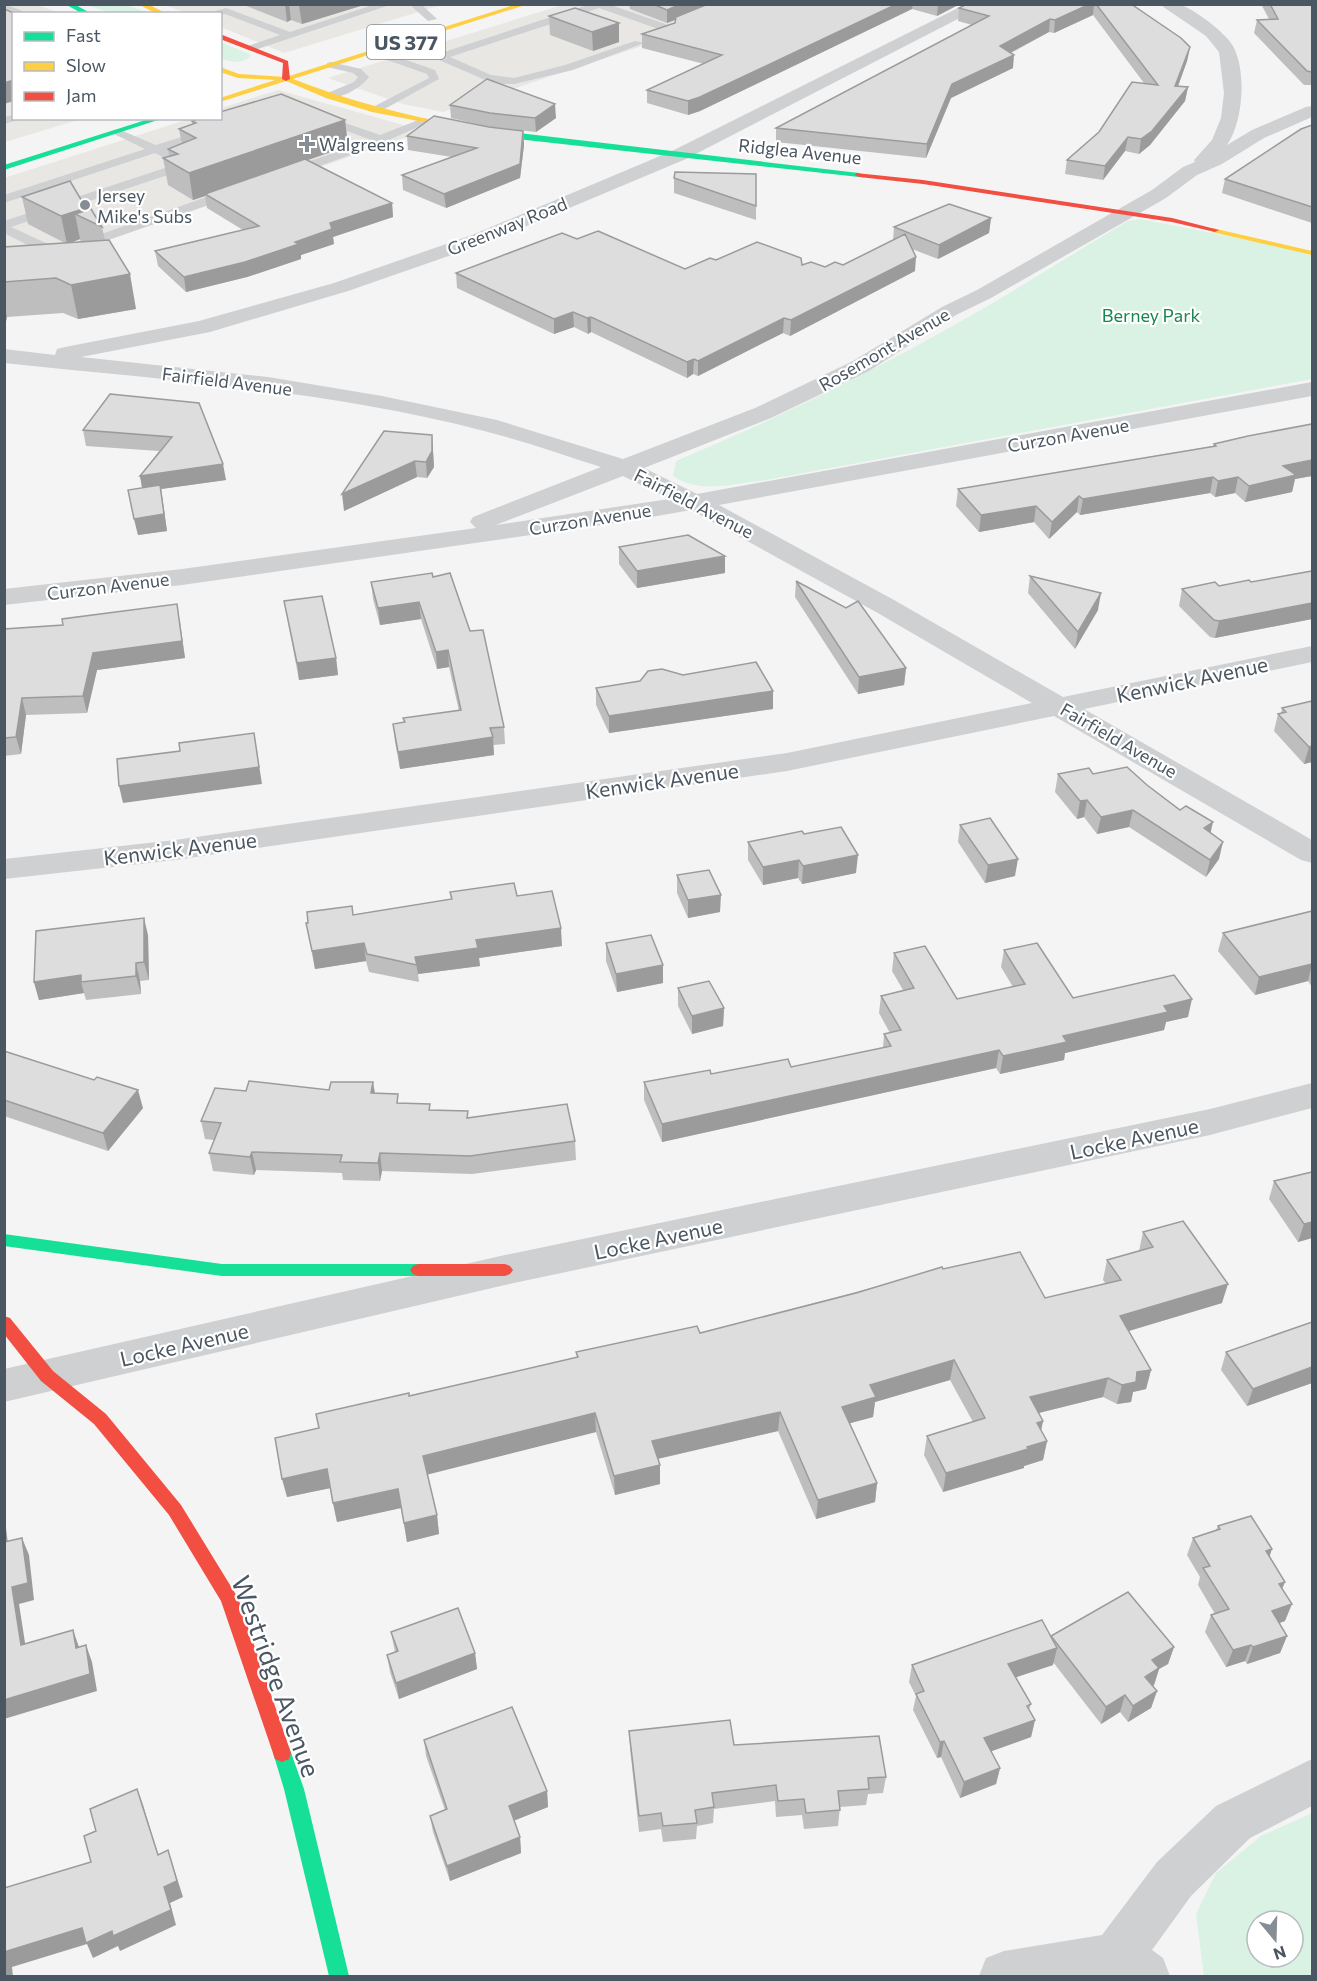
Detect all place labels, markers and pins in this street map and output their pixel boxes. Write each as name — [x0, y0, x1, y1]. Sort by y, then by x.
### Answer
place label: Walgreens — [319, 133, 405, 155]
marker: Walgreens — [300, 137, 314, 151]
place label: Jersey Mike's Subs — [97, 184, 192, 227]
marker: Jersey Mike's Subs — [78, 198, 92, 212]

